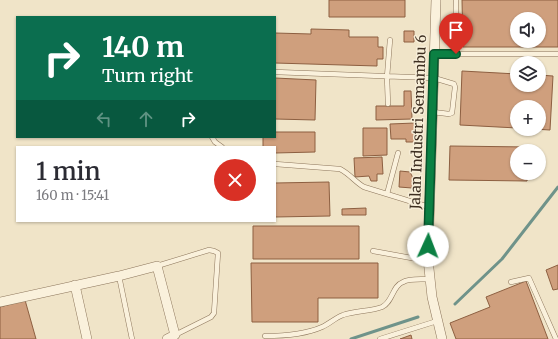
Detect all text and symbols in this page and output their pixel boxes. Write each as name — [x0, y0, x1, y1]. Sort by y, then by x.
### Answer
map controls — [510, 12, 546, 180]
button: sound — [510, 12, 546, 48]
pin — [439, 13, 473, 54]
icon: arrive — [445, 19, 467, 41]
text: 140 m — [102, 29, 184, 65]
icon: right — [36, 32, 88, 84]
street label: Jalan Industri Semambu 6 — [406, 34, 430, 211]
button: layers — [510, 56, 546, 92]
text: Turn right — [102, 64, 193, 87]
button: + — [510, 100, 546, 136]
icon: left — [93, 108, 115, 130]
icon: ahead — [135, 108, 157, 130]
icon: right — [177, 108, 199, 130]
button: − — [510, 144, 546, 180]
text: 1 min — [36, 156, 101, 187]
button: close — [214, 159, 256, 201]
text: 160 m · 15:41 — [36, 187, 109, 204]
position arrow — [407, 225, 449, 267]

